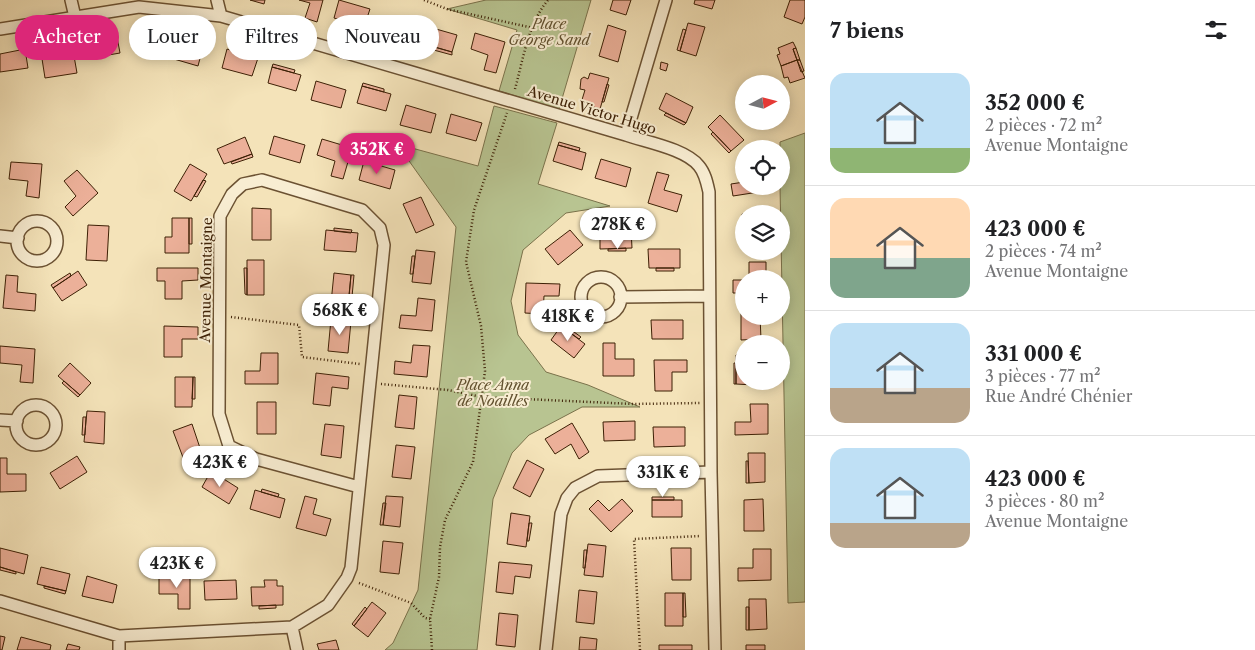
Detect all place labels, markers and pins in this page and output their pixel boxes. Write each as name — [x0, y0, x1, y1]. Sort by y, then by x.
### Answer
pin: 352K € — [336, 132, 418, 175]
pin: 278K € — [577, 208, 659, 250]
pin: 568K € — [299, 294, 381, 336]
pin: 418K € — [527, 300, 609, 342]
pin: 423K € — [179, 446, 261, 488]
pin: 331K € — [622, 456, 704, 498]
pin: 423K € — [136, 546, 218, 589]

